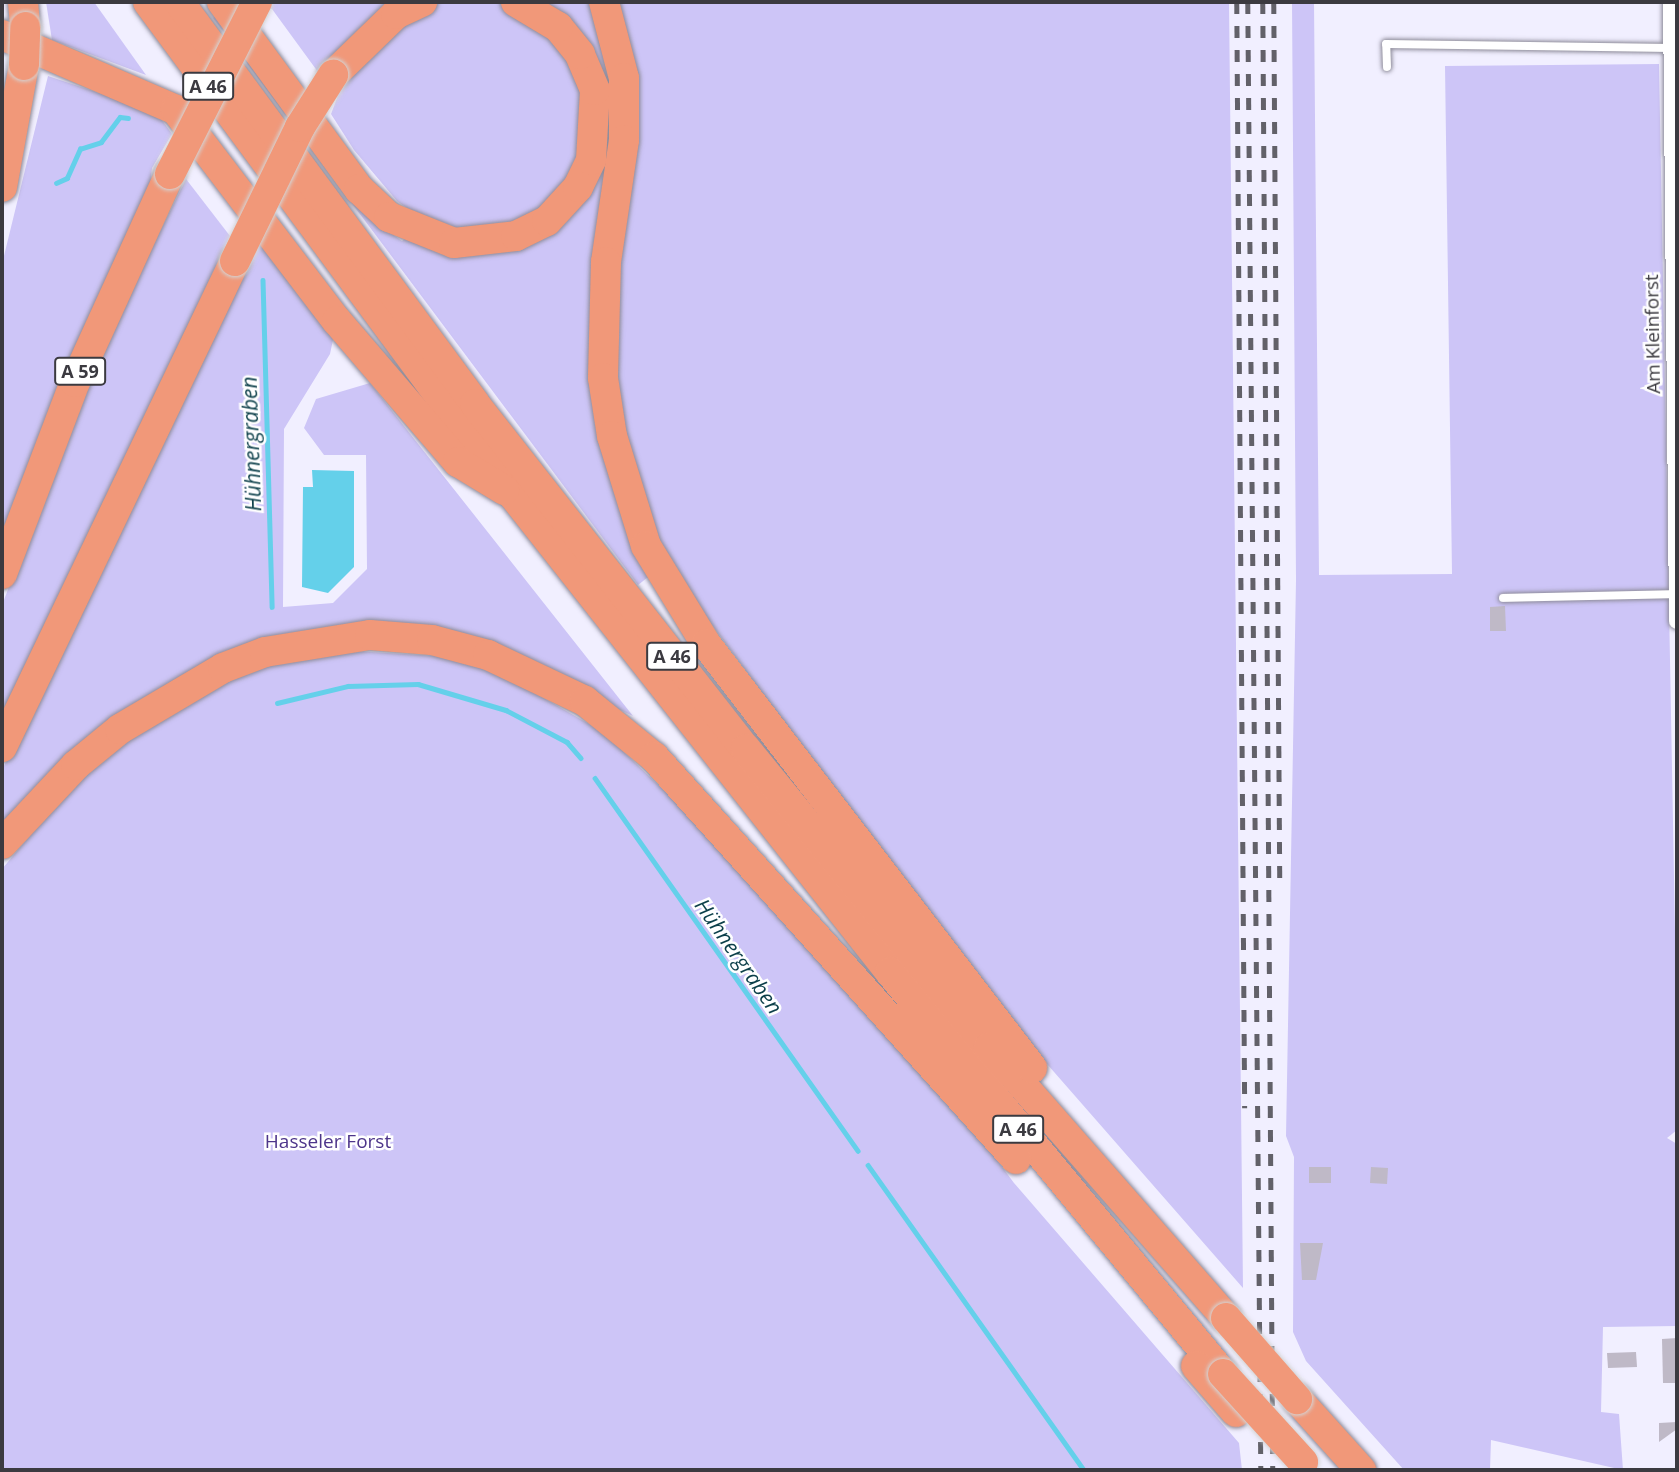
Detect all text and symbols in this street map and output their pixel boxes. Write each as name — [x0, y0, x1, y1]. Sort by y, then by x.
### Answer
road number: A 46 — [182, 72, 234, 100]
street label: Am Kleinforst — [1641, 274, 1665, 394]
road number: A 59 — [54, 356, 106, 386]
water label: Hühnergraben — [236, 376, 266, 512]
road number: A 46 — [646, 642, 698, 670]
water label: Hühnergraben — [690, 893, 788, 1019]
road number: A 46 — [992, 1114, 1044, 1144]
park label: Hasseler Forst — [265, 1131, 391, 1153]

